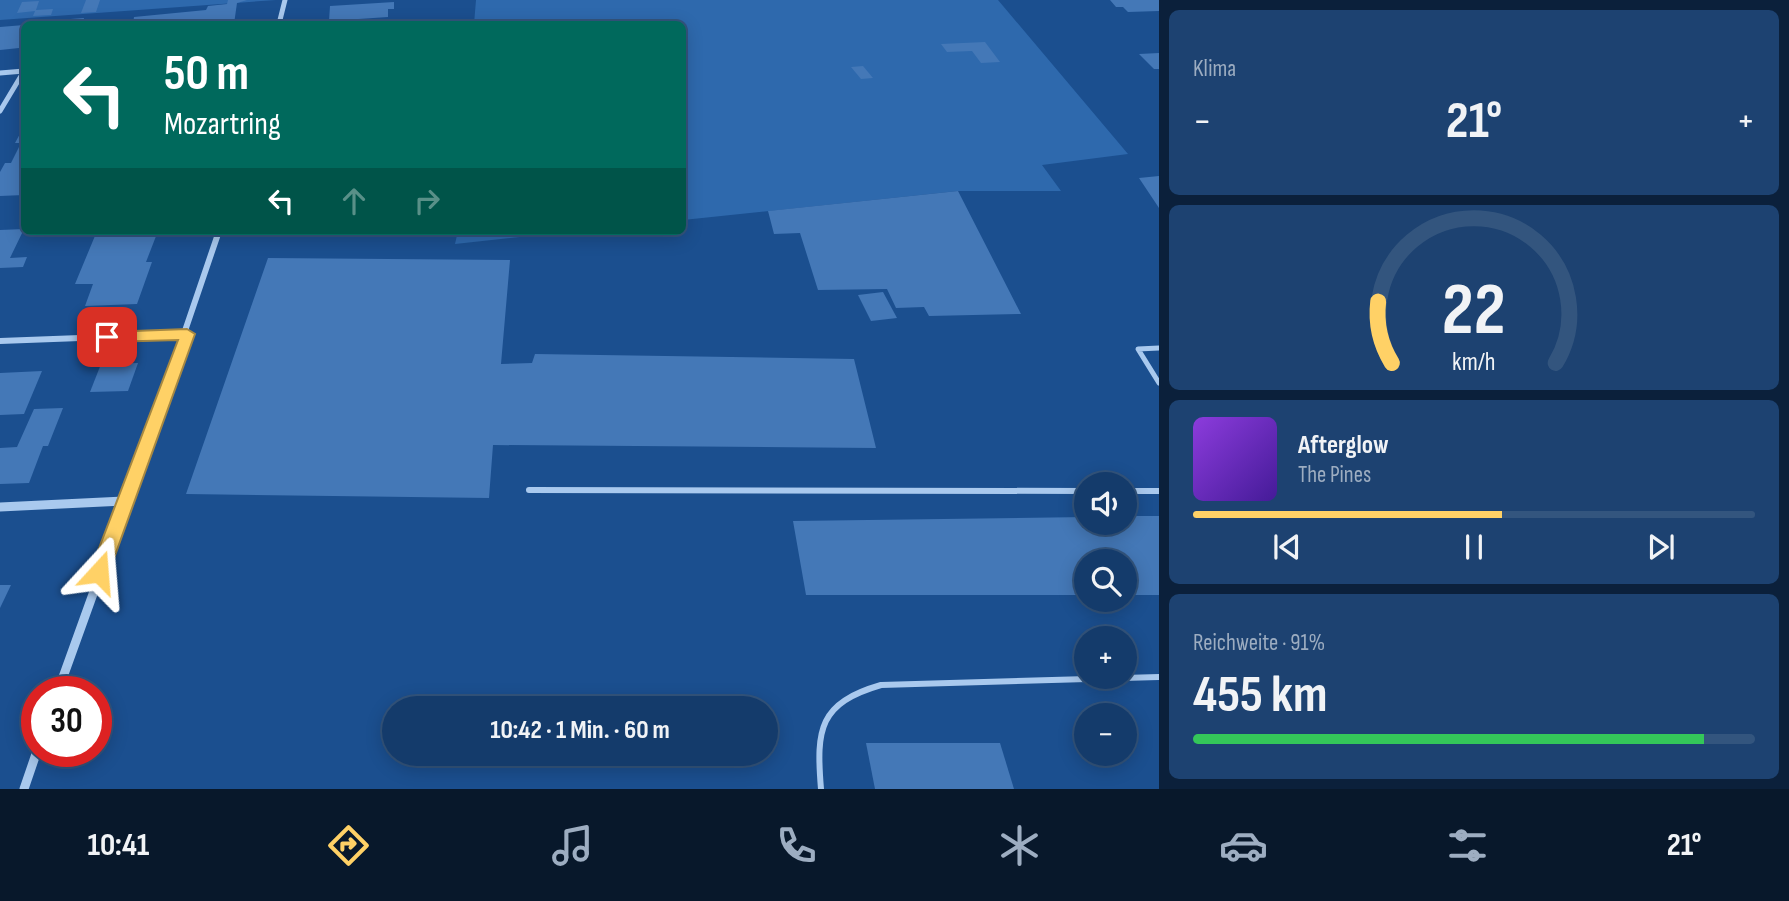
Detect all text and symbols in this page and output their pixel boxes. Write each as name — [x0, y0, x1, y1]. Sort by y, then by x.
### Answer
text: 50 m — [164, 45, 249, 104]
icon: left — [49, 49, 140, 140]
text: Klima — [1193, 55, 1236, 83]
text: 21° — [1446, 90, 1502, 153]
text: − — [1193, 99, 1212, 144]
text: + — [1736, 99, 1755, 144]
text: Mozartring — [164, 105, 281, 144]
icon: left — [262, 182, 300, 220]
icon: ahead — [335, 182, 373, 220]
icon: right — [408, 182, 446, 220]
text: 22 — [1442, 268, 1506, 356]
pin — [77, 307, 137, 367]
icon: arrive — [88, 318, 126, 356]
text: km/h — [1452, 347, 1496, 378]
text: Afterglow — [1298, 430, 1389, 461]
text: The Pines — [1298, 461, 1371, 489]
map controls — [1074, 472, 1137, 766]
button: sound — [1074, 472, 1137, 535]
icon: previous — [1268, 528, 1306, 566]
icon: pause — [1455, 528, 1493, 566]
icon: next — [1642, 528, 1680, 566]
position arrow — [62, 535, 136, 609]
button: search — [1074, 549, 1137, 612]
button: + — [1074, 626, 1137, 689]
text: Reichweite · 91% — [1193, 629, 1325, 657]
text: 455 km — [1193, 664, 1327, 727]
speed limit sign: 30 — [21, 676, 112, 767]
button: − — [1074, 703, 1137, 766]
text: 10:42 · 1 Min. · 60 m — [490, 715, 670, 746]
icon: directions — [324, 821, 373, 870]
icon: music — [548, 821, 597, 870]
icon: phone — [772, 821, 821, 870]
icon: climate — [995, 821, 1044, 870]
icon: car — [1219, 821, 1268, 870]
icon: filters — [1443, 821, 1492, 870]
text: 10:41 — [87, 826, 149, 865]
text: 21° — [1667, 826, 1702, 865]

